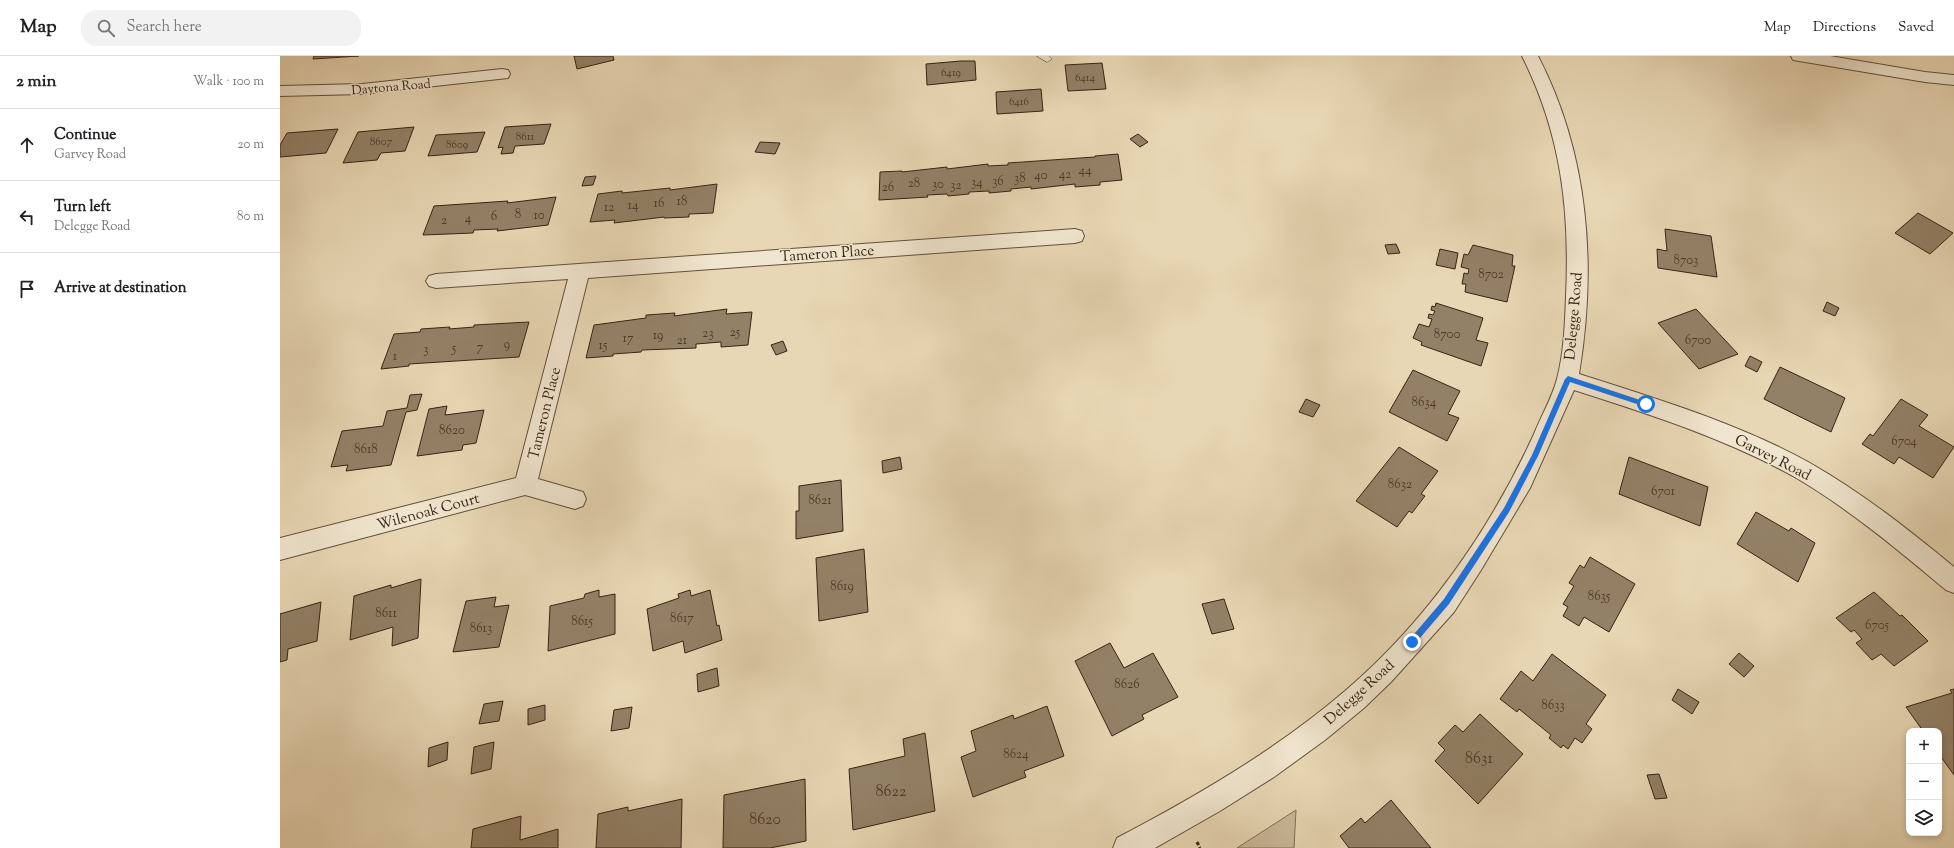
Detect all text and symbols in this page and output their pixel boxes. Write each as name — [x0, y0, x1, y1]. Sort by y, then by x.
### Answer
search box — [81, 10, 361, 46]
text: Map — [20, 14, 57, 41]
icon: search — [95, 17, 117, 39]
text: Search here — [127, 17, 202, 38]
text: Map — [1764, 18, 1791, 38]
text: Directions — [1813, 18, 1876, 38]
text: Saved — [1898, 18, 1934, 38]
house number: 6419 — [941, 65, 961, 81]
text: 2 min — [16, 70, 57, 94]
house number: 6414 — [1075, 70, 1095, 86]
text: Walk · 100 m — [193, 73, 264, 91]
street label: Daytona Road — [351, 75, 432, 100]
house number: 6416 — [1009, 94, 1029, 110]
text: Continue — [54, 125, 116, 146]
house number: 8611 — [516, 129, 534, 145]
icon: ahead — [16, 134, 38, 156]
house number: 8607 — [370, 134, 393, 150]
text: 20 m — [238, 136, 264, 154]
house number: 8609 — [446, 137, 468, 153]
text: Garvey Road — [54, 146, 126, 164]
house number: 44 — [1078, 162, 1092, 180]
house number: 42 — [1059, 166, 1071, 184]
house number: 40 — [1034, 167, 1048, 185]
house number: 38 — [1014, 170, 1026, 188]
house number: 36 — [992, 173, 1004, 191]
house number: 34 — [971, 174, 983, 192]
house number: 28 — [908, 175, 920, 193]
house number: 30 — [932, 176, 944, 194]
house number: 32 — [950, 177, 962, 195]
house number: 26 — [882, 179, 894, 197]
house number: 18 — [677, 193, 687, 211]
house number: 16 — [654, 195, 664, 213]
text: Turn left — [54, 197, 111, 218]
house number: 14 — [628, 197, 639, 215]
house number: 12 — [604, 199, 614, 217]
icon: left — [16, 206, 38, 228]
house number: 8 — [515, 206, 521, 224]
house number: 10 — [533, 207, 545, 225]
text: 80 m — [237, 208, 264, 226]
house number: 6 — [491, 208, 497, 226]
house number: 4 — [465, 210, 472, 228]
house number: 2 — [441, 212, 447, 230]
text: Delegge Road — [54, 218, 130, 236]
street label: Tameron Place — [779, 241, 875, 268]
house number: 8703 — [1674, 252, 1698, 270]
house number: 8702 — [1478, 266, 1504, 284]
street label: Delegge Road — [1560, 271, 1589, 361]
icon: arrive — [16, 278, 38, 300]
text: Arrive at destination — [54, 278, 187, 299]
house number: 25 — [730, 324, 741, 342]
house number: 23 — [702, 325, 714, 343]
house number: 8700 — [1434, 326, 1460, 344]
house number: 19 — [653, 327, 663, 345]
house number: 17 — [623, 330, 634, 348]
house number: 21 — [677, 332, 688, 350]
house number: 6700 — [1685, 332, 1711, 350]
house number: 9 — [504, 336, 510, 354]
house number: 15 — [599, 337, 608, 355]
house number: 7 — [477, 339, 484, 357]
house number: 5 — [451, 340, 457, 358]
house number: 3 — [423, 341, 429, 359]
house number: 1 — [393, 348, 398, 366]
street label: Tameron Place — [524, 365, 567, 462]
house number: 8634 — [1412, 394, 1437, 412]
route start — [1637, 395, 1655, 413]
house number: 8620 — [439, 422, 465, 440]
street label: Garvey Road — [1730, 430, 1815, 487]
house number: 6704 — [1891, 433, 1917, 451]
house number: 8618 — [354, 441, 378, 459]
house number: 8632 — [1388, 476, 1412, 494]
house number: 6701 — [1651, 483, 1676, 501]
street label: Wilenoak Court — [375, 489, 482, 536]
house number: 8621 — [808, 492, 832, 510]
house number: 8619 — [830, 578, 854, 596]
house number: 8635 — [1588, 588, 1611, 606]
house number: 8611 — [375, 605, 397, 623]
house number: 8617 — [670, 610, 694, 628]
house number: 8615 — [571, 613, 593, 631]
house number: 6705 — [1865, 617, 1890, 635]
house number: 8613 — [470, 620, 492, 638]
route end — [1403, 633, 1421, 651]
street label: Delegge Road — [1320, 655, 1400, 730]
house number: 8626 — [1114, 676, 1140, 694]
house number: 8633 — [1541, 697, 1565, 715]
map controls — [1906, 728, 1942, 836]
button: + — [1906, 728, 1942, 764]
house number: 8624 — [1003, 746, 1029, 764]
house number: 8631 — [1465, 748, 1493, 771]
button: − — [1906, 764, 1942, 800]
house number: 8622 — [876, 781, 907, 804]
button: layers — [1906, 800, 1942, 836]
house number: 8620 — [749, 809, 781, 832]

